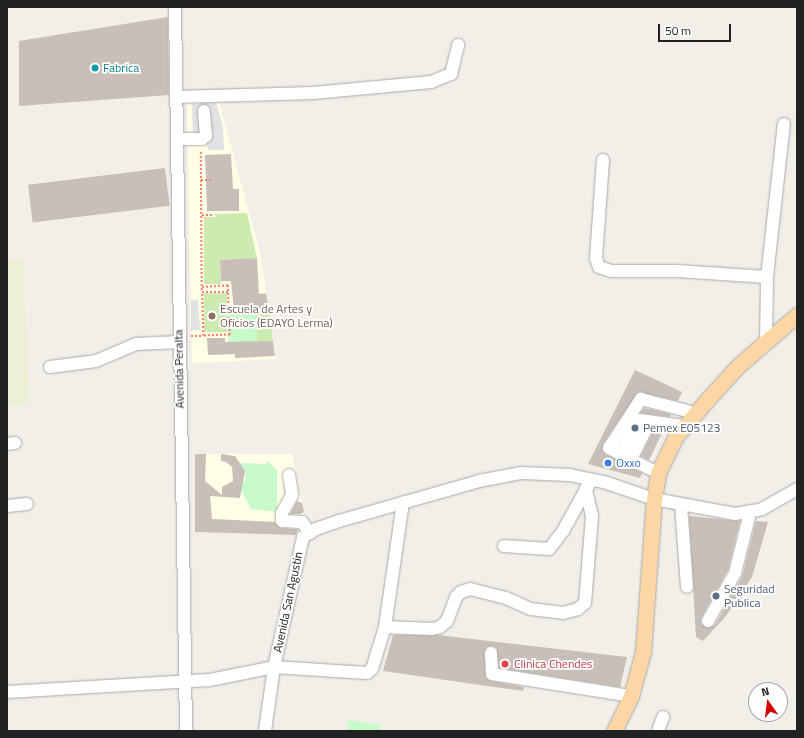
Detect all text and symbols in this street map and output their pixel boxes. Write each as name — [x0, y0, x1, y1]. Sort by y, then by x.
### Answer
scale bar — [660, 16, 733, 42]
text: 50 m — [665, 21, 691, 40]
place label: Fabrica — [103, 61, 139, 75]
marker: Fabrica — [90, 63, 100, 73]
place label: Escuela de Artes y Oficios (EDAYO Lerma) — [220, 302, 333, 330]
marker: Escuela de Artes y Oficios (EDAYO Lerma) — [207, 311, 217, 321]
street label: Avenida Peralta — [171, 329, 187, 409]
place label: Pemex E05123 — [643, 421, 720, 435]
marker: Pemex E05123 — [630, 423, 640, 433]
place label: Oxxo — [616, 456, 641, 470]
marker: Oxxo — [603, 458, 613, 468]
street label: Avenida San Agustin — [270, 550, 306, 654]
place label: Seguridad Publica — [724, 582, 775, 610]
marker: Seguridad Publica — [711, 591, 721, 601]
place label: Clinica Chendes — [514, 657, 592, 671]
marker: Clinica Chendes — [499, 658, 511, 670]
north arrow — [748, 682, 788, 722]
text: N — [760, 683, 771, 700]

